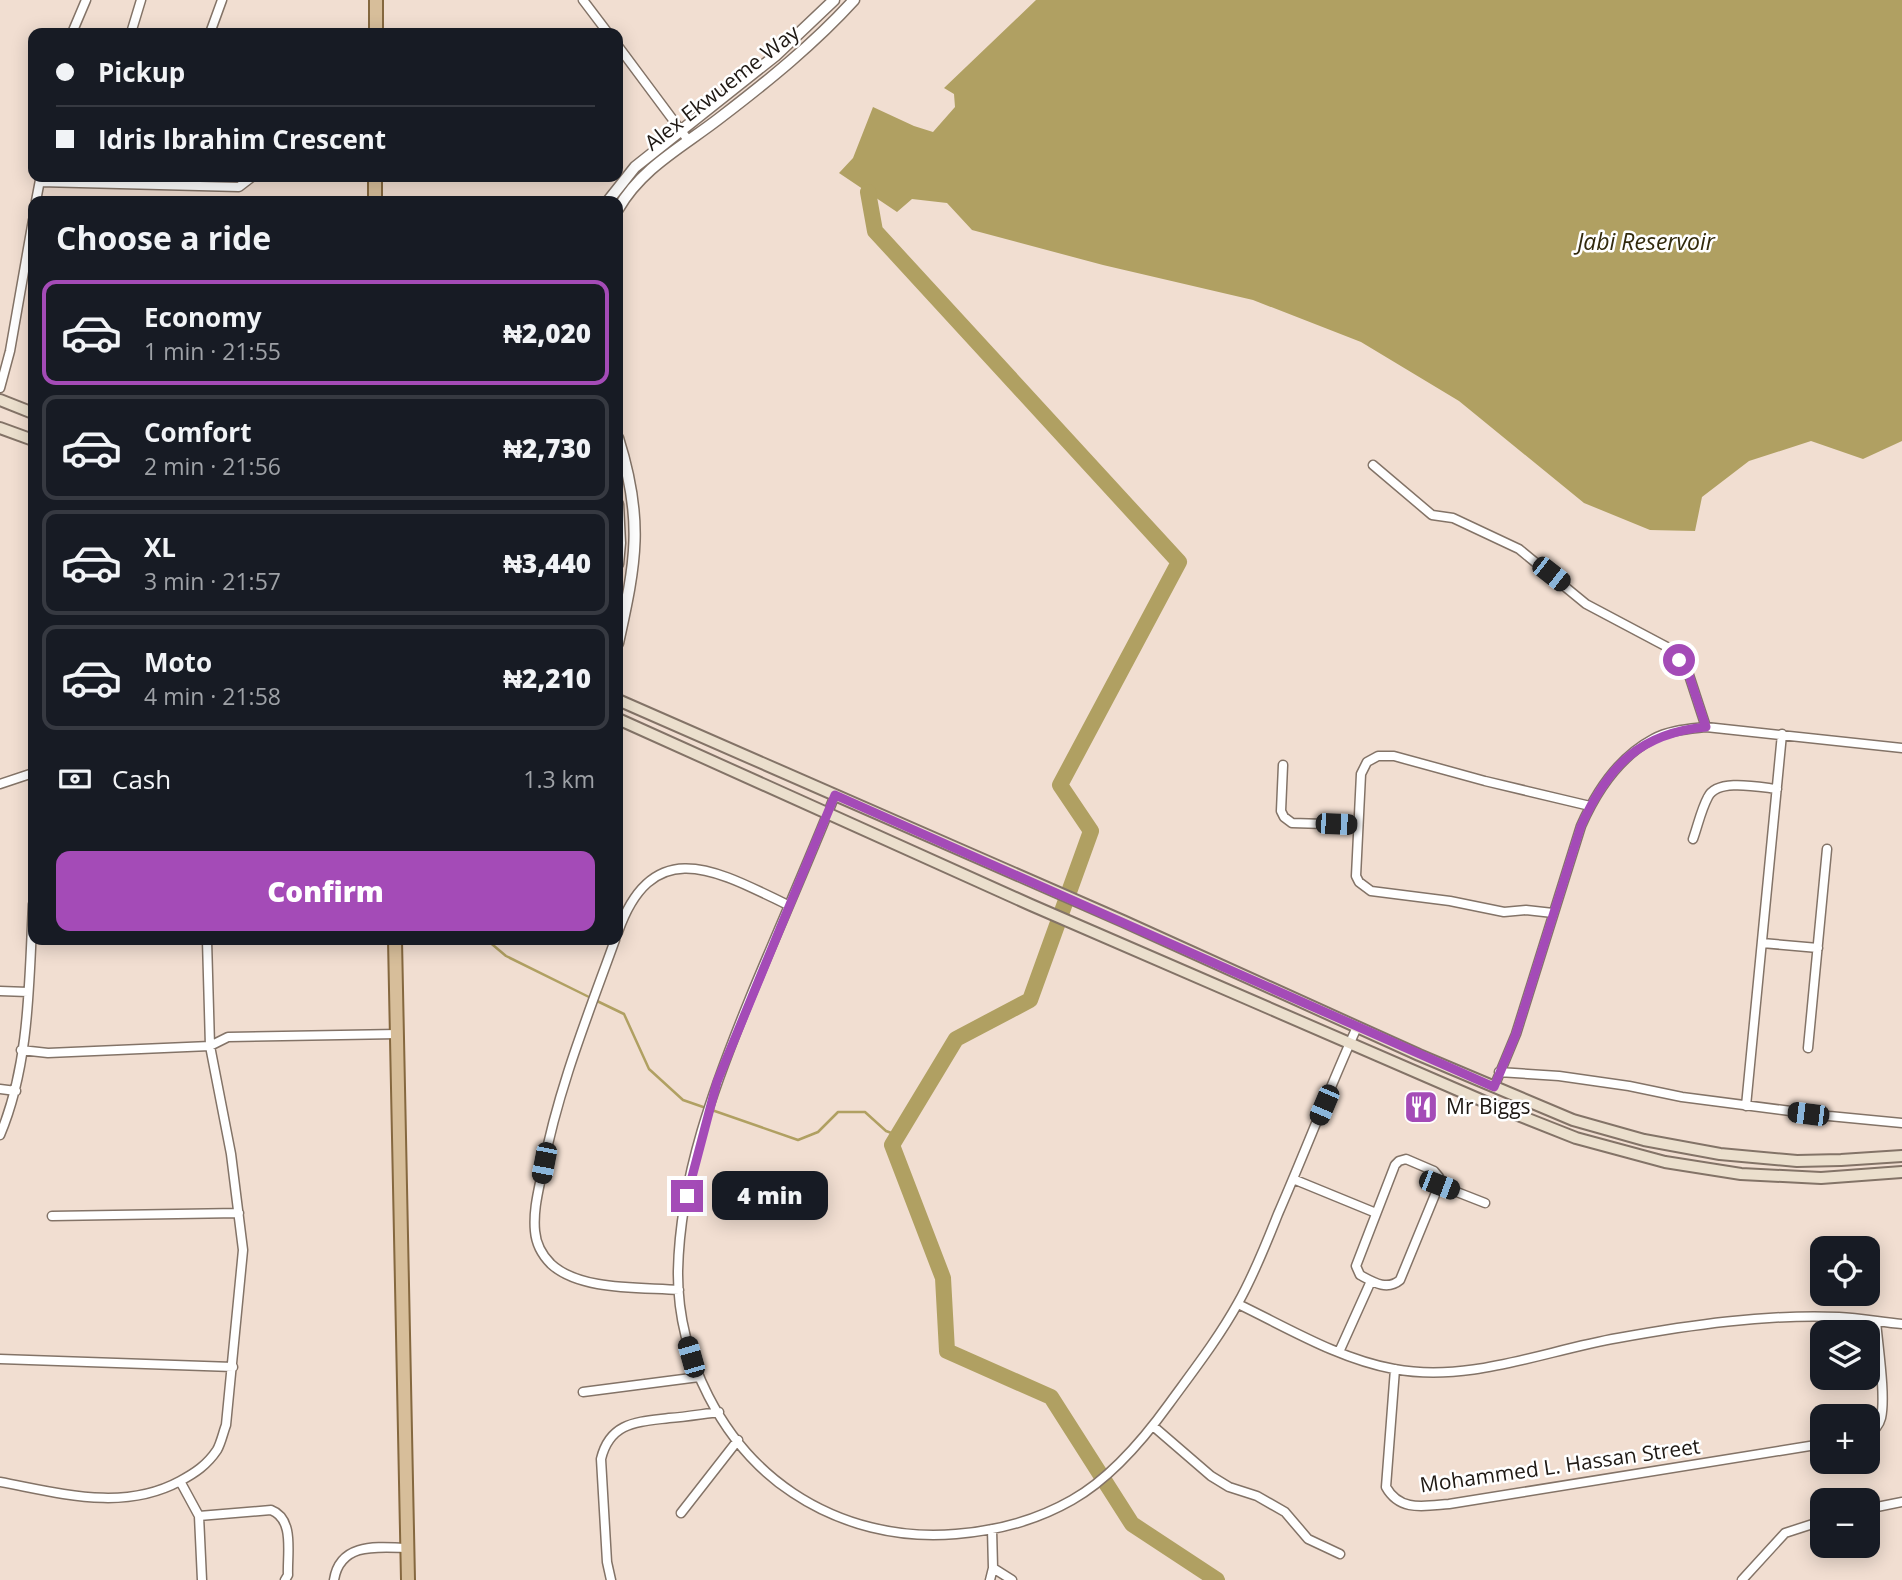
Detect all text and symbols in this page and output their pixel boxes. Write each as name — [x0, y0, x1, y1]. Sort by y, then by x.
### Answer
street label: Alex Ekwueme Way — [638, 18, 805, 156]
text: Pickup — [98, 54, 185, 90]
text: Idris Ibrahim Crescent — [98, 121, 386, 157]
text: Choose a ride — [56, 216, 271, 259]
water label: Jabi Reservoir — [1573, 225, 1716, 257]
text: Economy — [144, 299, 262, 335]
icon: car — [60, 301, 123, 364]
text: ₦2,020 — [503, 315, 591, 351]
text: 1 min · 21:55 — [144, 335, 281, 367]
text: Comfort — [144, 414, 251, 450]
icon: car — [60, 416, 123, 479]
text: ₦2,730 — [503, 430, 591, 466]
text: 2 min · 21:56 — [144, 450, 281, 482]
text: XL — [144, 529, 176, 565]
icon: car — [60, 531, 123, 594]
text: ₦3,440 — [503, 545, 591, 581]
car — [1528, 553, 1575, 595]
text: 3 min · 21:57 — [144, 565, 281, 597]
text: Moto — [144, 644, 212, 680]
route start — [1663, 644, 1695, 676]
icon: car — [60, 646, 123, 709]
text: ₦2,210 — [503, 660, 591, 696]
text: 4 min · 21:58 — [144, 680, 281, 712]
icon: cash — [56, 760, 94, 798]
text: Cash — [112, 761, 171, 797]
text: 1.3 km — [523, 763, 595, 795]
car — [1315, 813, 1358, 835]
button: Confirm — [56, 851, 595, 931]
car — [1307, 1082, 1342, 1128]
restaurant icon: Mr Biggs — [1402, 1088, 1440, 1126]
place label: Mr Biggs — [1446, 1092, 1531, 1120]
car — [1786, 1101, 1831, 1127]
car — [530, 1140, 559, 1186]
car — [1416, 1168, 1463, 1202]
callout: 4 min — [712, 1172, 827, 1220]
text: 4 min — [737, 1179, 803, 1211]
route end — [671, 1180, 703, 1212]
map controls — [1810, 1236, 1880, 1558]
button: locate — [1810, 1236, 1880, 1306]
button: layers — [1810, 1320, 1880, 1390]
car — [676, 1334, 707, 1380]
button: + — [1810, 1404, 1880, 1474]
street label: Mohammed L. Hassan Street — [1418, 1431, 1702, 1499]
button: − — [1810, 1488, 1880, 1558]

